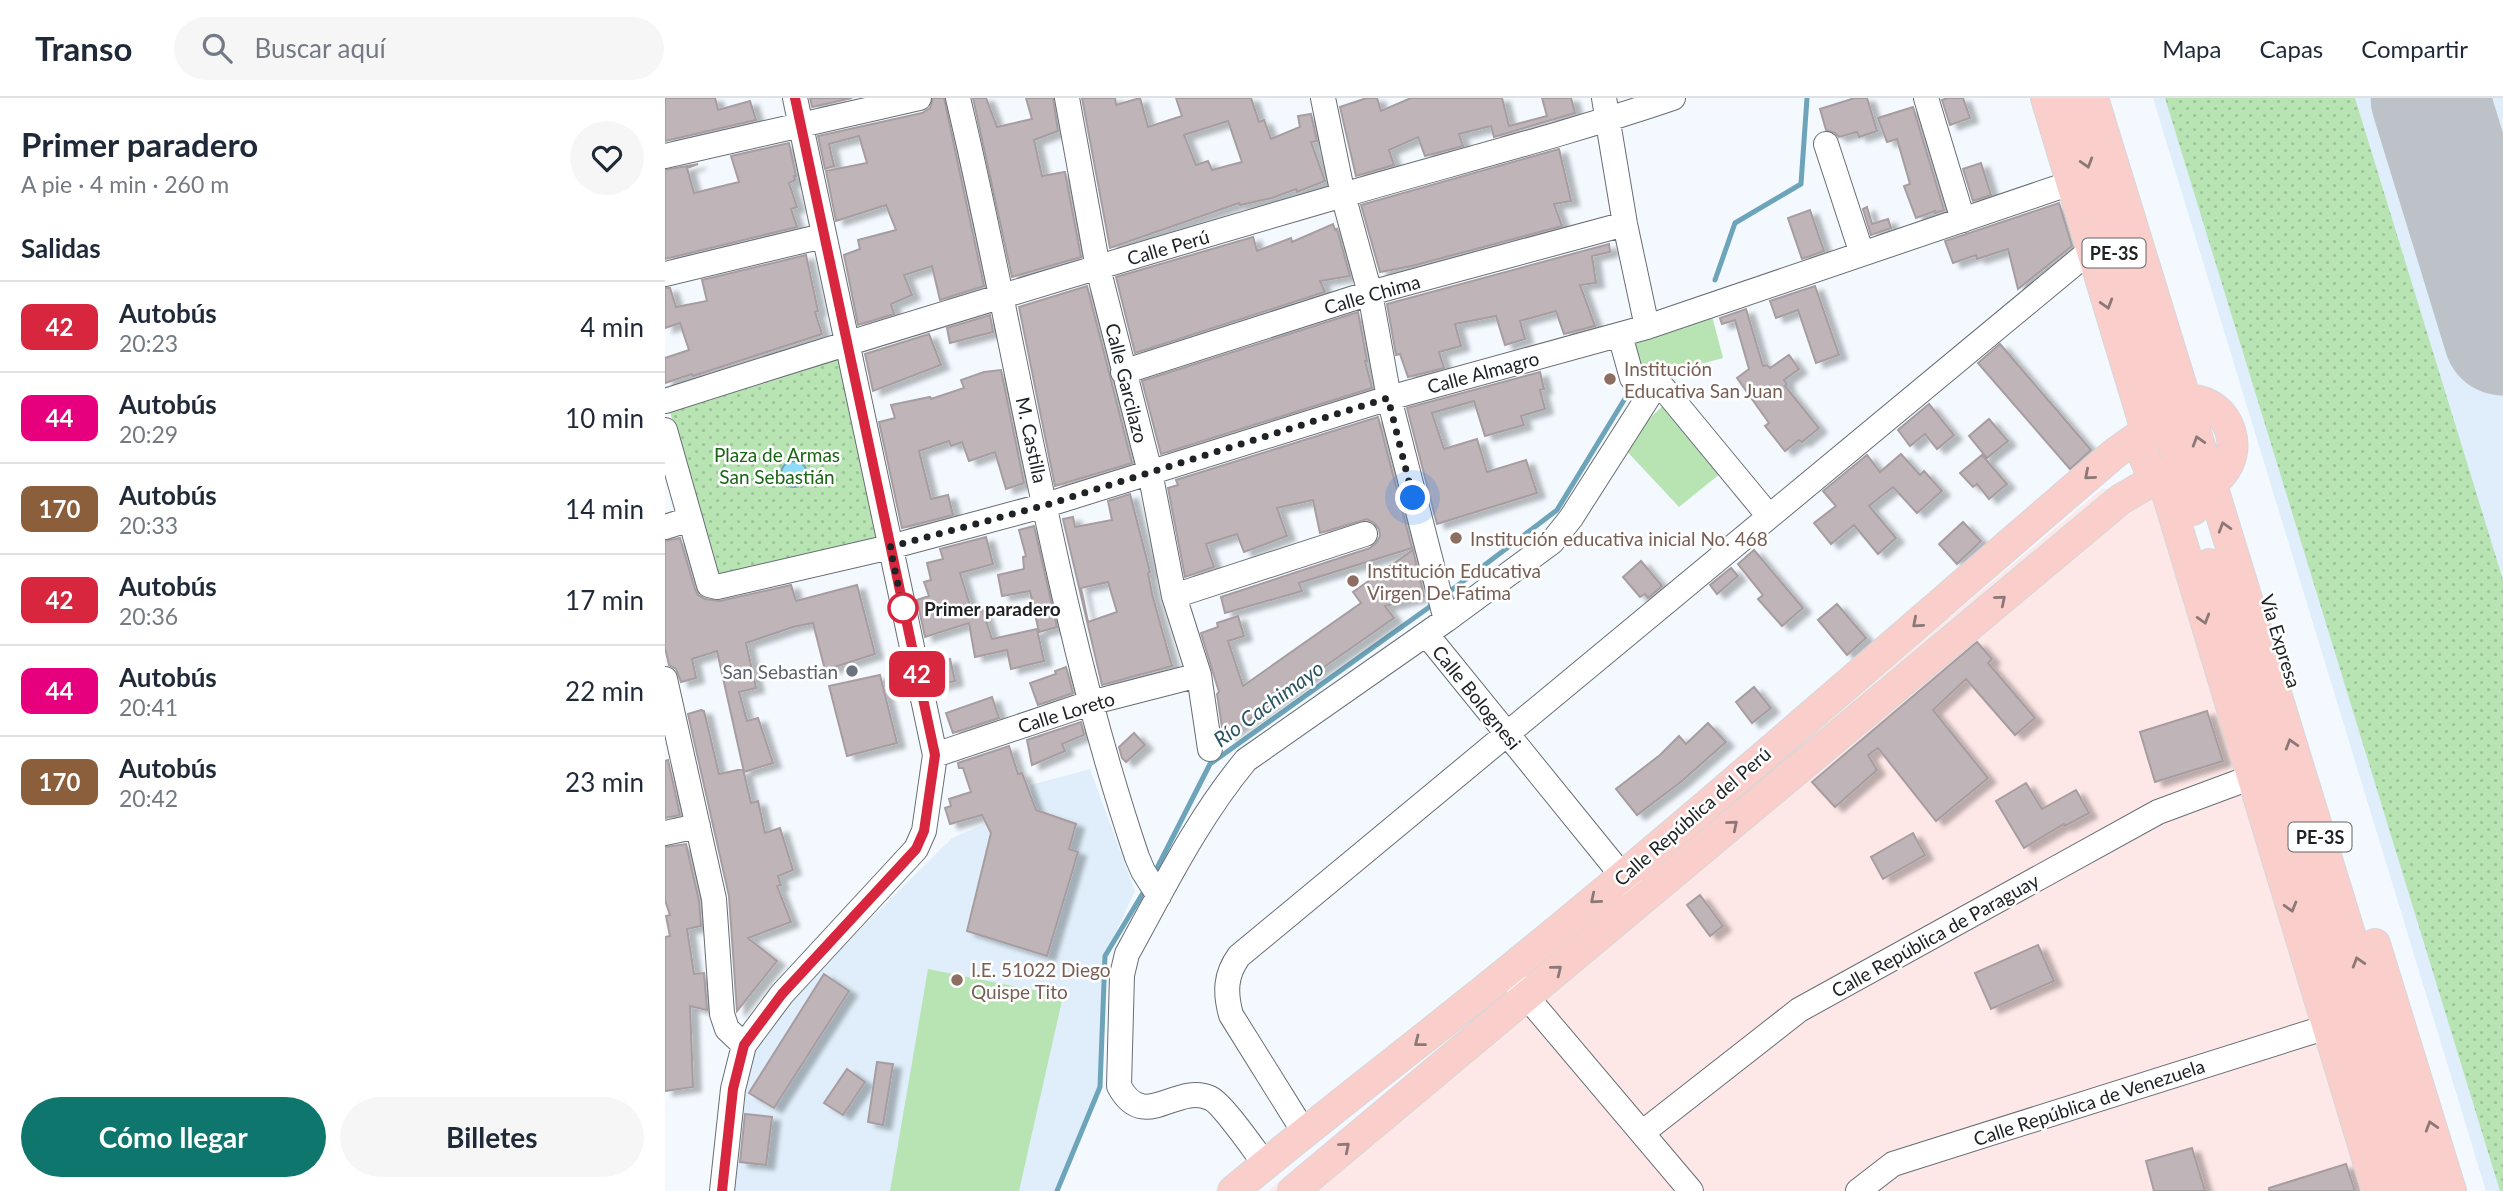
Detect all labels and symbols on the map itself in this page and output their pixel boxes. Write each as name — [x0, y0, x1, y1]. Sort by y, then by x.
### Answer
one-way arrow — [2079, 157, 2094, 169]
street label: Calle Perú — [1124, 224, 1212, 270]
road number: PE-3S — [2083, 238, 2145, 268]
street label: Calle Chima — [1321, 269, 1423, 319]
one-way arrow — [2099, 298, 2114, 310]
street label: Calle Garcilazo — [1101, 321, 1153, 445]
street label: Calle Almagro — [1425, 346, 1541, 398]
place label: Institución Educativa San Juan — [1624, 357, 1783, 402]
marker: Institución Educativa San Juan — [1602, 371, 1618, 387]
street label: M. Castilla — [1012, 395, 1052, 485]
one-way arrow — [2192, 435, 2206, 448]
park label: Plaza de Armas San Sebastián — [714, 443, 840, 488]
one-way arrow — [2085, 467, 2098, 479]
your location — [1395, 480, 1430, 515]
one-way arrow — [2218, 521, 2233, 533]
place label: Institución educativa inicial No. 468 — [1470, 527, 1768, 550]
marker: Institución educativa inicial No. 468 — [1448, 530, 1464, 546]
place label: Institución Educativa Virgen De Fatima — [1367, 559, 1541, 604]
marker: Institución Educativa Virgen De Fatima — [1345, 573, 1361, 589]
street label: Vía Expresa — [2256, 591, 2306, 691]
marker: Primer paradero — [888, 593, 918, 623]
one-way arrow — [1992, 596, 2005, 608]
place label: Primer paradero — [924, 597, 1061, 620]
one-way arrow — [2196, 612, 2211, 624]
one-way arrow — [1912, 615, 1925, 627]
street label: Calle Bolognesi — [1428, 640, 1526, 754]
line badge: 42 — [885, 651, 949, 697]
water label: Río Cachimayo — [1208, 655, 1328, 751]
place label: San Sebastian — [723, 660, 838, 683]
marker: San Sebastian — [844, 663, 860, 679]
street label: Calle Loreto — [1015, 686, 1117, 738]
one-way arrow — [2285, 739, 2300, 751]
street label: Calle República del Perú — [1609, 742, 1775, 890]
one-way arrow — [1724, 821, 1737, 833]
road number: PE-3S — [2289, 822, 2351, 852]
street label: Calle República de Paraguay — [1827, 868, 2043, 1002]
one-way arrow — [1591, 890, 1603, 903]
one-way arrow — [2283, 901, 2298, 913]
one-way arrow — [2352, 956, 2367, 968]
place label: I.E. 51022 Diego Quispe Tito — [971, 958, 1110, 1003]
one-way arrow — [1550, 965, 1562, 978]
marker: I.E. 51022 Diego Quispe Tito — [949, 972, 965, 988]
one-way arrow — [1414, 1033, 1426, 1046]
street label: Calle República de Venezuela — [1971, 1054, 2207, 1150]
one-way arrow — [2425, 1120, 2439, 1133]
one-way arrow — [1337, 1143, 1350, 1155]

